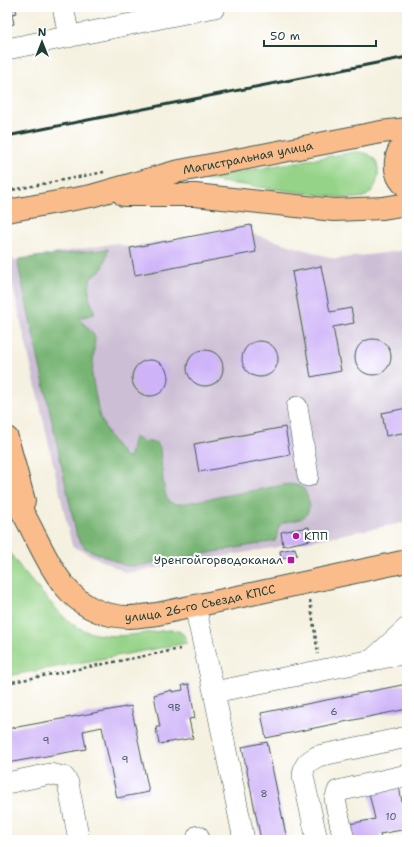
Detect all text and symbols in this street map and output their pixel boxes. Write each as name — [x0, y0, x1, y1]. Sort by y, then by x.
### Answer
north arrow — [22, 22, 62, 62]
scale bar — [264, 22, 376, 48]
text: N — [38, 25, 47, 40]
text: 50 m — [270, 28, 300, 44]
street label: Магистральная улица — [182, 137, 315, 178]
place label: КПП — [304, 528, 328, 544]
marker: КПП — [291, 531, 301, 541]
place label: Уренгойгорводоканал — [154, 552, 283, 568]
marker: Уренгойгорводоканал — [286, 555, 296, 565]
street label: улица 26-го Съезда КПСС — [125, 581, 277, 625]
house number: 9В — [168, 701, 181, 714]
house number: 6 — [331, 705, 338, 718]
house number: 9 — [43, 734, 50, 747]
house number: 9 — [122, 753, 129, 766]
house number: 8 — [261, 787, 268, 800]
house number: 10 — [386, 810, 396, 823]

